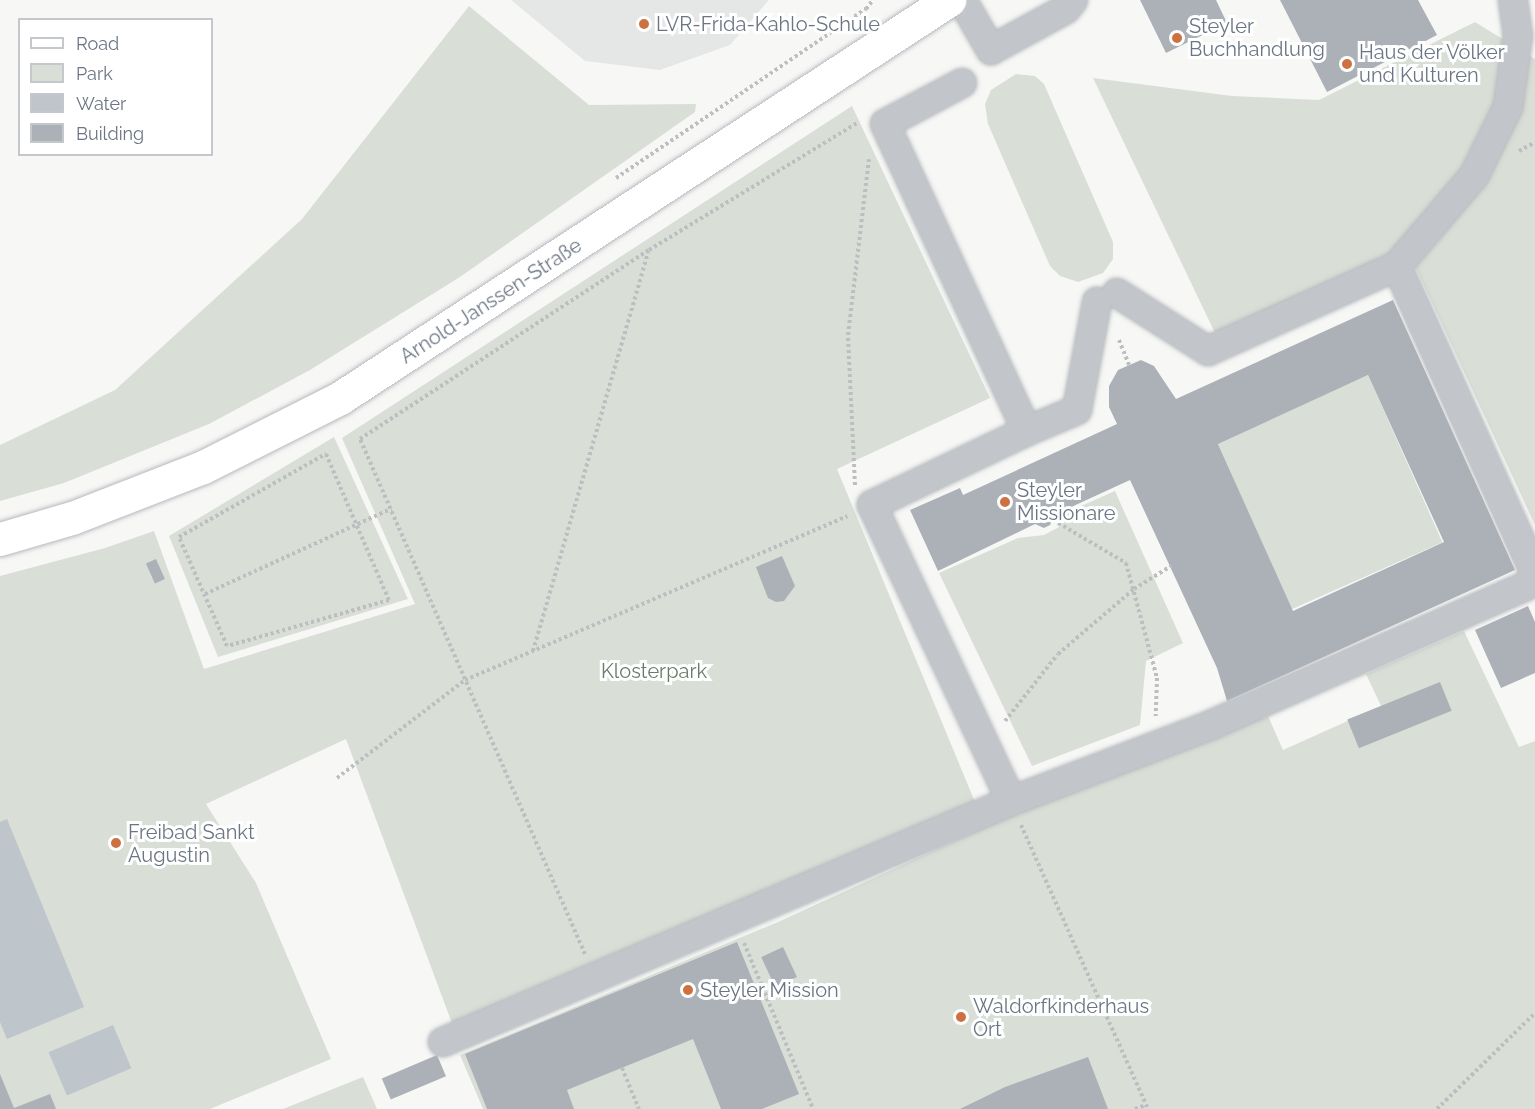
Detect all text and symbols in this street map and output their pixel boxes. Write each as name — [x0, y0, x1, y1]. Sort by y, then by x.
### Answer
place label: LVR-Frida-Kahlo-Schule — [656, 12, 880, 36]
place label: Steyler Buchhandlung — [1189, 14, 1325, 61]
marker: LVR-Frida-Kahlo-Schule — [637, 17, 651, 31]
legend — [18, 18, 213, 156]
marker: Steyler Buchhandlung — [1170, 31, 1184, 45]
text: Road — [76, 33, 119, 54]
place label: Haus der Völker und Kulturen — [1359, 40, 1506, 87]
marker: Haus der Völker und Kulturen — [1340, 57, 1354, 71]
text: Park — [76, 63, 113, 84]
text: Water — [76, 93, 126, 114]
text: Building — [76, 123, 144, 144]
street label: Arnold-Janssen-Straße — [396, 233, 586, 369]
place label: Steyler Missionare — [1017, 478, 1115, 525]
marker: Steyler Missionare — [998, 495, 1012, 509]
park label: Klosterpark — [601, 659, 707, 683]
place label: Freibad Sankt Augustin — [128, 820, 255, 867]
marker: Freibad Sankt Augustin — [109, 836, 123, 850]
place label: Steyler Mission — [700, 978, 839, 1002]
marker: Steyler Mission — [681, 983, 695, 997]
place label: Waldorfkinderhaus Ort — [973, 994, 1149, 1041]
marker: Waldorfkinderhaus Ort — [954, 1010, 968, 1024]

